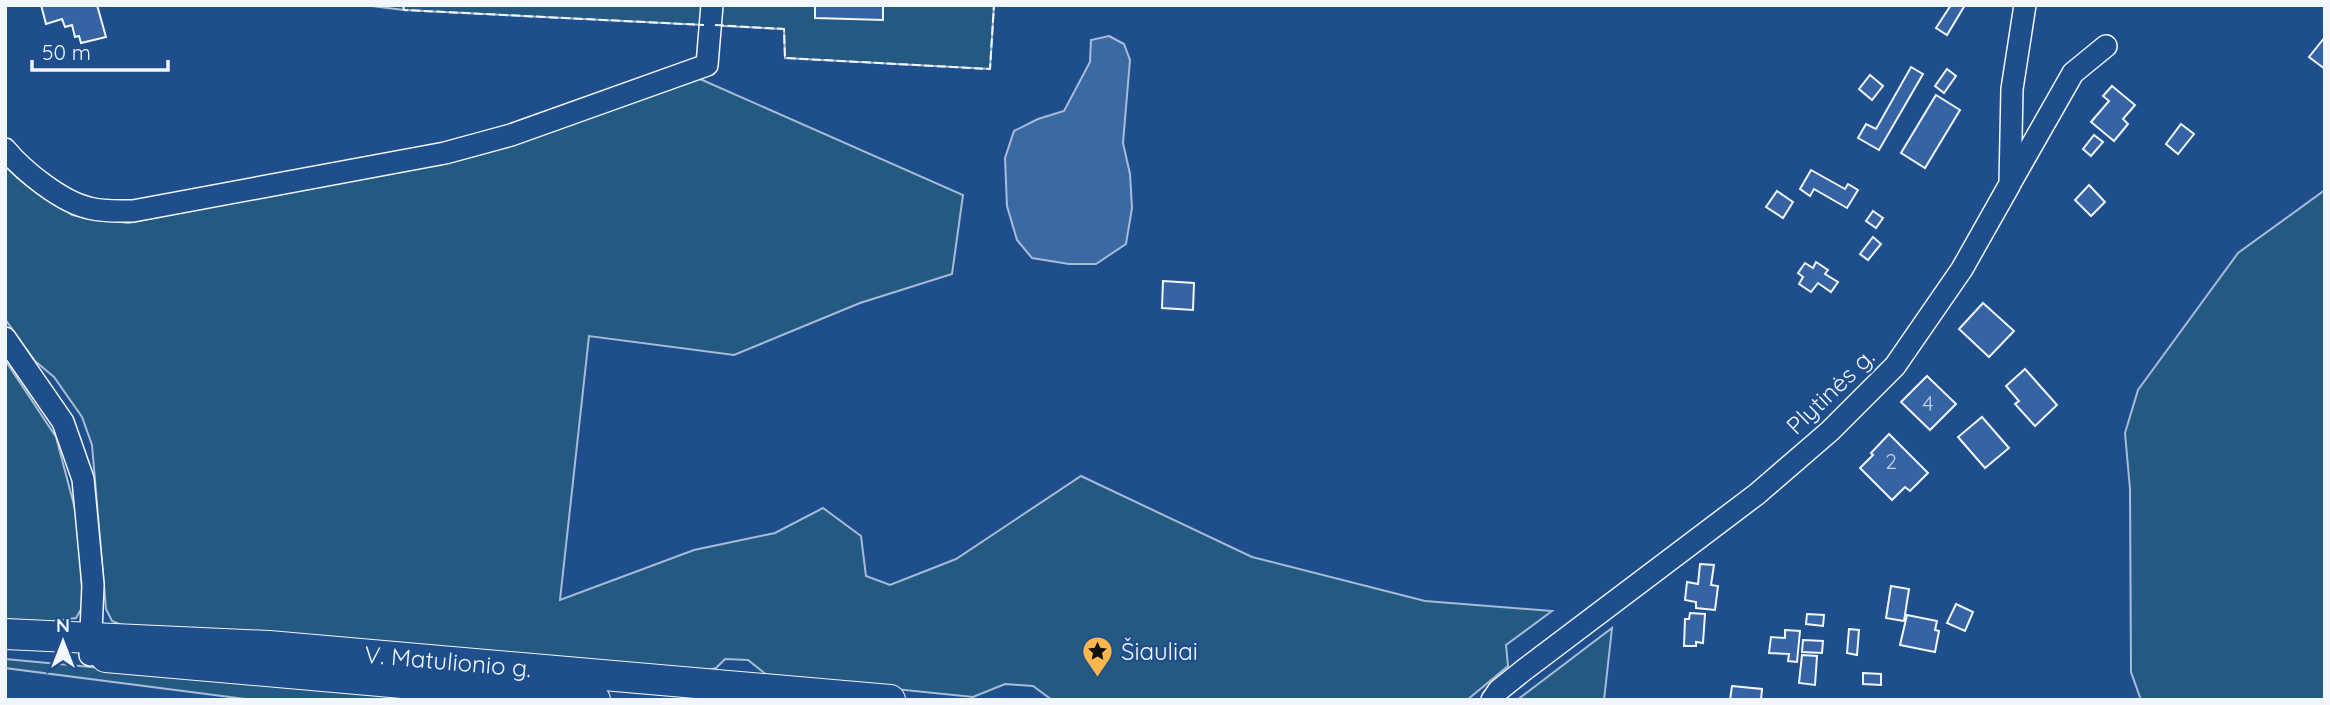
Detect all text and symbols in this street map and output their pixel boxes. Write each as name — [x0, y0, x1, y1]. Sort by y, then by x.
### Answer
scale bar — [32, 28, 168, 72]
text: 50 m — [42, 39, 91, 65]
street label: Plytinės g. — [1780, 342, 1880, 440]
house number: 4 — [1922, 390, 1934, 416]
house number: 2 — [1885, 448, 1897, 474]
north arrow — [28, 607, 98, 677]
text: N — [56, 613, 70, 637]
place icon: Šiauliai — [1081, 634, 1115, 678]
place label: Šiauliai — [1121, 636, 1198, 666]
street label: V. Matulionio g. — [363, 639, 533, 683]

